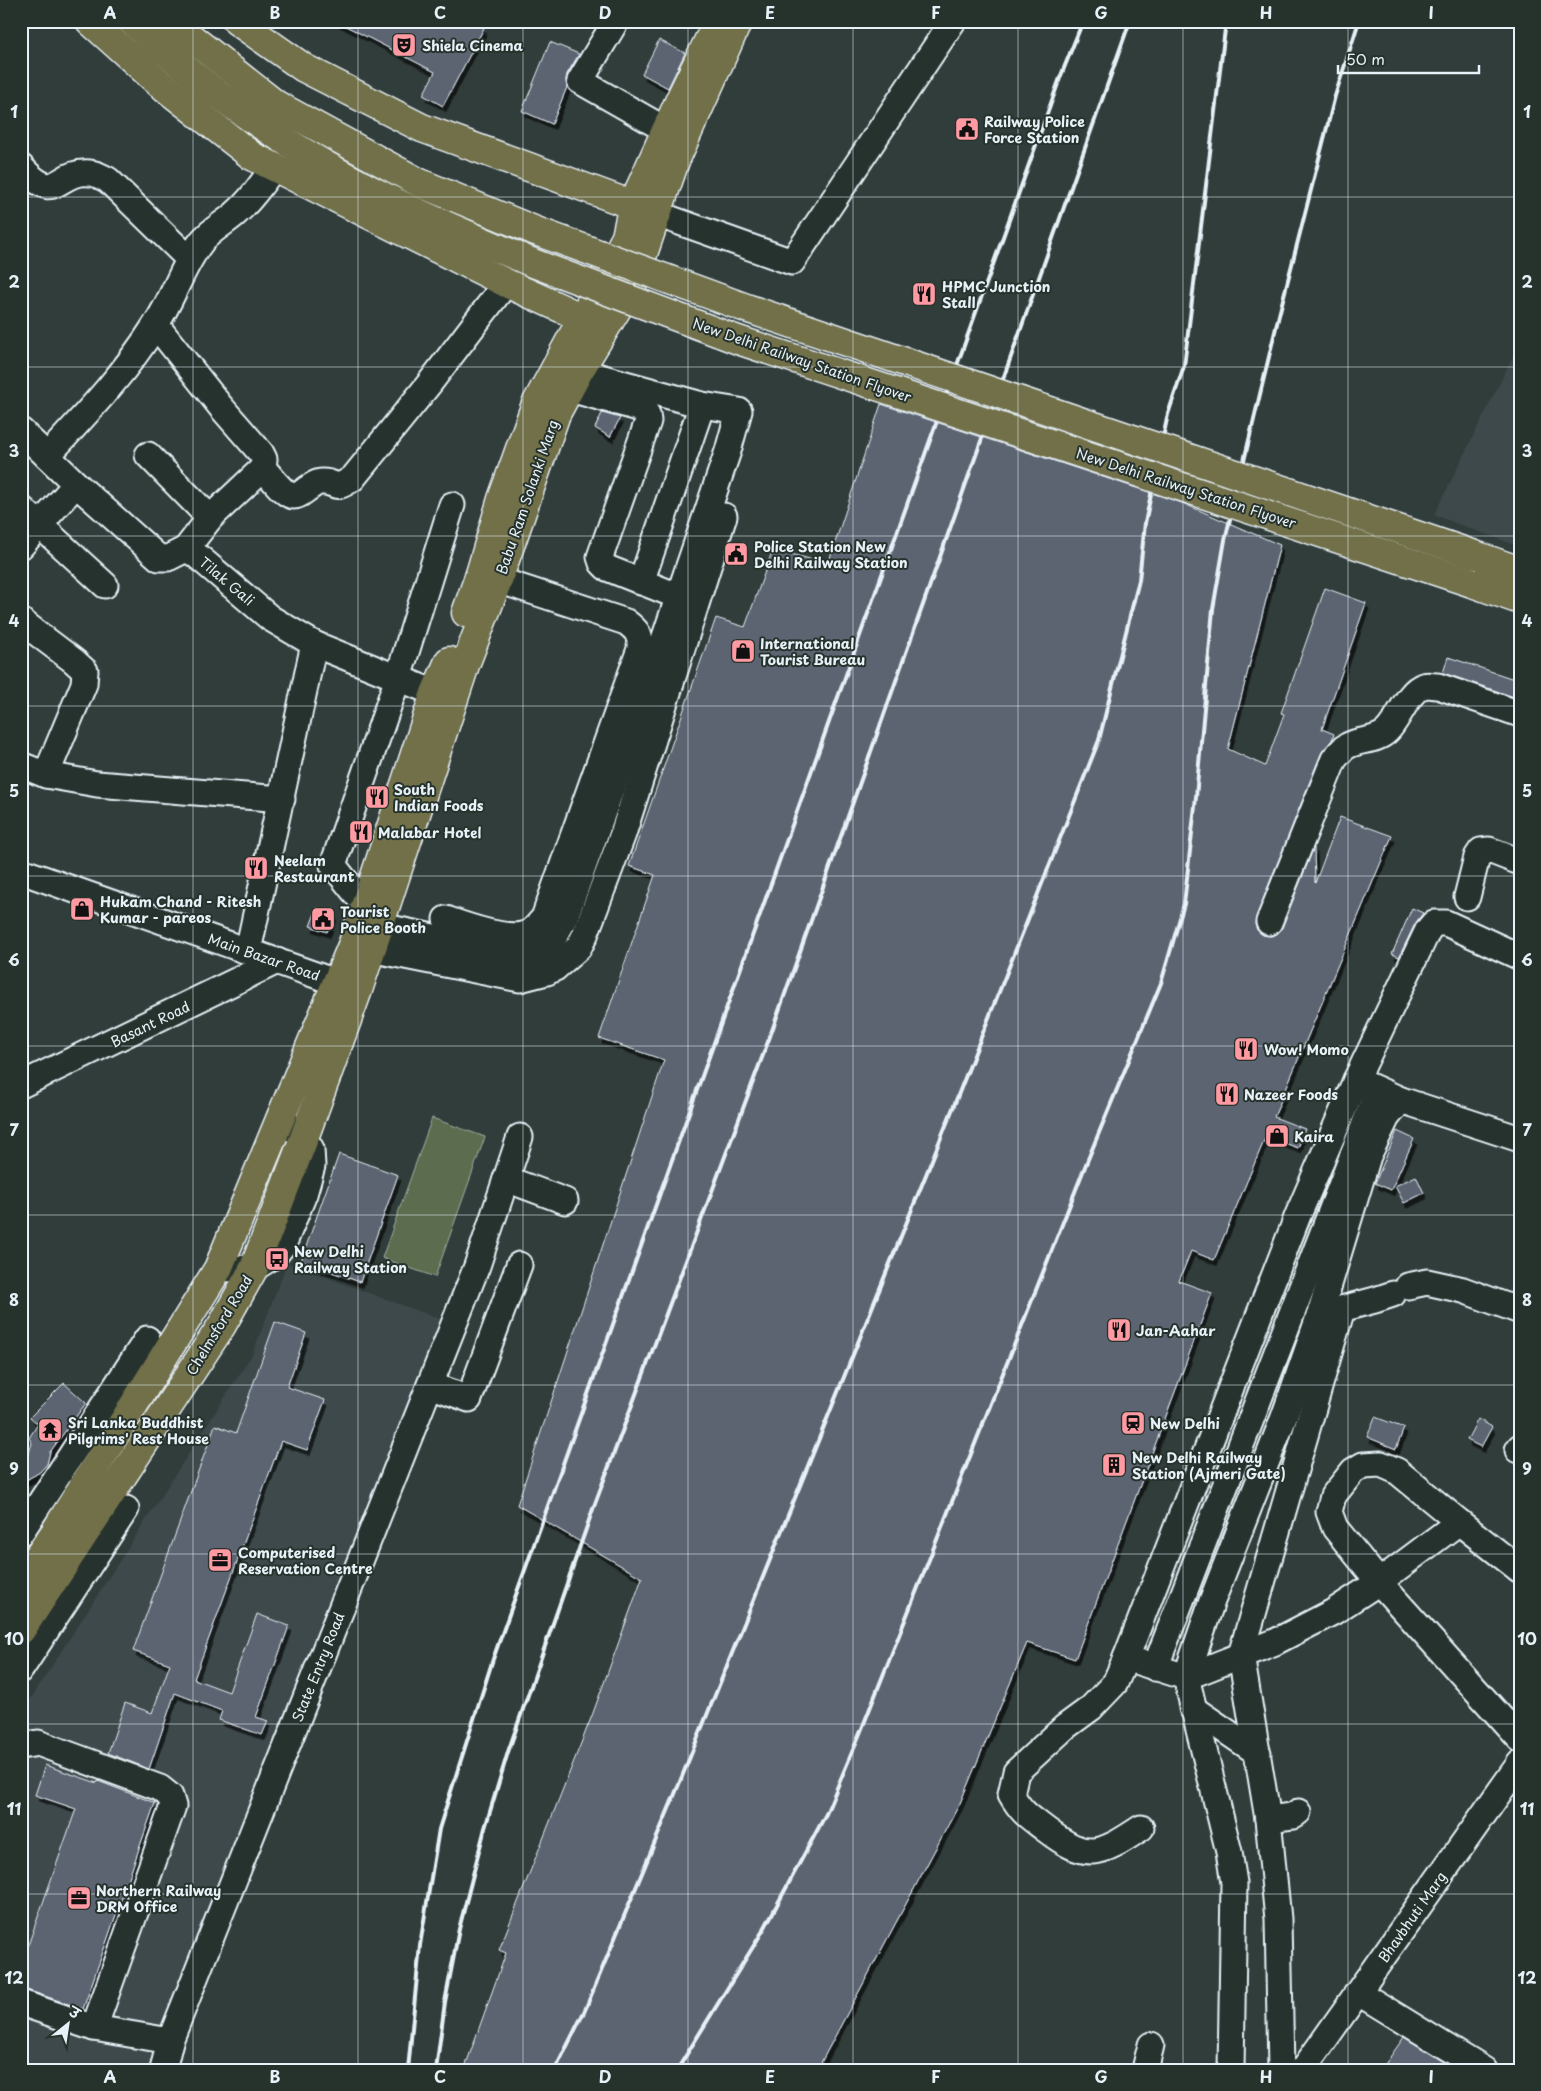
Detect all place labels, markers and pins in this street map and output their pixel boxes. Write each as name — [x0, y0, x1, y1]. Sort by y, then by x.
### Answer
theatre icon: Shiela Cinema — [391, 32, 417, 58]
place label: Shiela Cinema — [422, 35, 524, 56]
place label: Railway Police Force Station — [984, 111, 1085, 148]
public building icon: Railway Police Force Station — [954, 116, 980, 142]
place label: HPMC Junction Stall — [942, 276, 1050, 313]
restaurant icon: HPMC Junction Stall — [911, 281, 937, 307]
place label: Police Station New Delhi Railway Station — [754, 536, 908, 573]
public building icon: Police Station New Delhi Railway Station — [723, 541, 749, 567]
place label: International Tourist Bureau — [760, 633, 865, 670]
shop icon: International Tourist Bureau — [730, 638, 756, 664]
place label: South Indian Foods — [394, 779, 484, 816]
restaurant icon: South Indian Foods — [364, 784, 390, 810]
restaurant icon: Malabar Hotel — [348, 819, 374, 845]
place label: Malabar Hotel — [378, 822, 481, 843]
place label: Neelam Restaurant — [274, 850, 355, 887]
restaurant icon: Neelam Restaurant — [243, 855, 269, 881]
place label: Hukam Chand - Ritesh Kumar - pareos — [100, 891, 261, 928]
shop icon: Hukam Chand - Ritesh Kumar - pareos — [69, 896, 95, 922]
place label: Tourist Police Booth — [340, 901, 426, 938]
public building icon: Tourist Police Booth — [310, 906, 336, 932]
restaurant icon: Wow! Momo — [1233, 1036, 1259, 1062]
place label: Wow! Momo — [1264, 1039, 1349, 1060]
restaurant icon: Nazeer Foods — [1214, 1081, 1240, 1107]
place label: Nazeer Foods — [1244, 1084, 1338, 1105]
shop icon: Kaira — [1264, 1123, 1290, 1149]
place label: Kaira — [1294, 1126, 1334, 1147]
place label: New Delhi Railway Station — [294, 1241, 407, 1278]
bus stop icon: New Delhi Railway Station — [264, 1246, 290, 1272]
restaurant icon: Jan-Aahar — [1106, 1317, 1132, 1343]
place label: Jan-Aahar — [1136, 1320, 1216, 1341]
station icon: New Delhi — [1120, 1410, 1146, 1436]
place label: Sri Lanka Buddhist Pilgrims' Rest House — [68, 1412, 209, 1449]
place label: New Delhi — [1150, 1413, 1220, 1434]
temple icon: Sri Lanka Buddhist Pilgrims' Rest House — [37, 1417, 63, 1443]
place label: New Delhi Railway Station (Ajmeri Gate) — [1132, 1447, 1286, 1484]
building icon: New Delhi Railway Station (Ajmeri Gate) — [1101, 1452, 1127, 1478]
place label: Computerised Reservation Centre — [238, 1542, 373, 1579]
office icon: Computerised Reservation Centre — [207, 1547, 233, 1573]
place label: Northern Railway DRM Office — [96, 1880, 221, 1917]
office icon: Northern Railway DRM Office — [66, 1885, 92, 1911]

